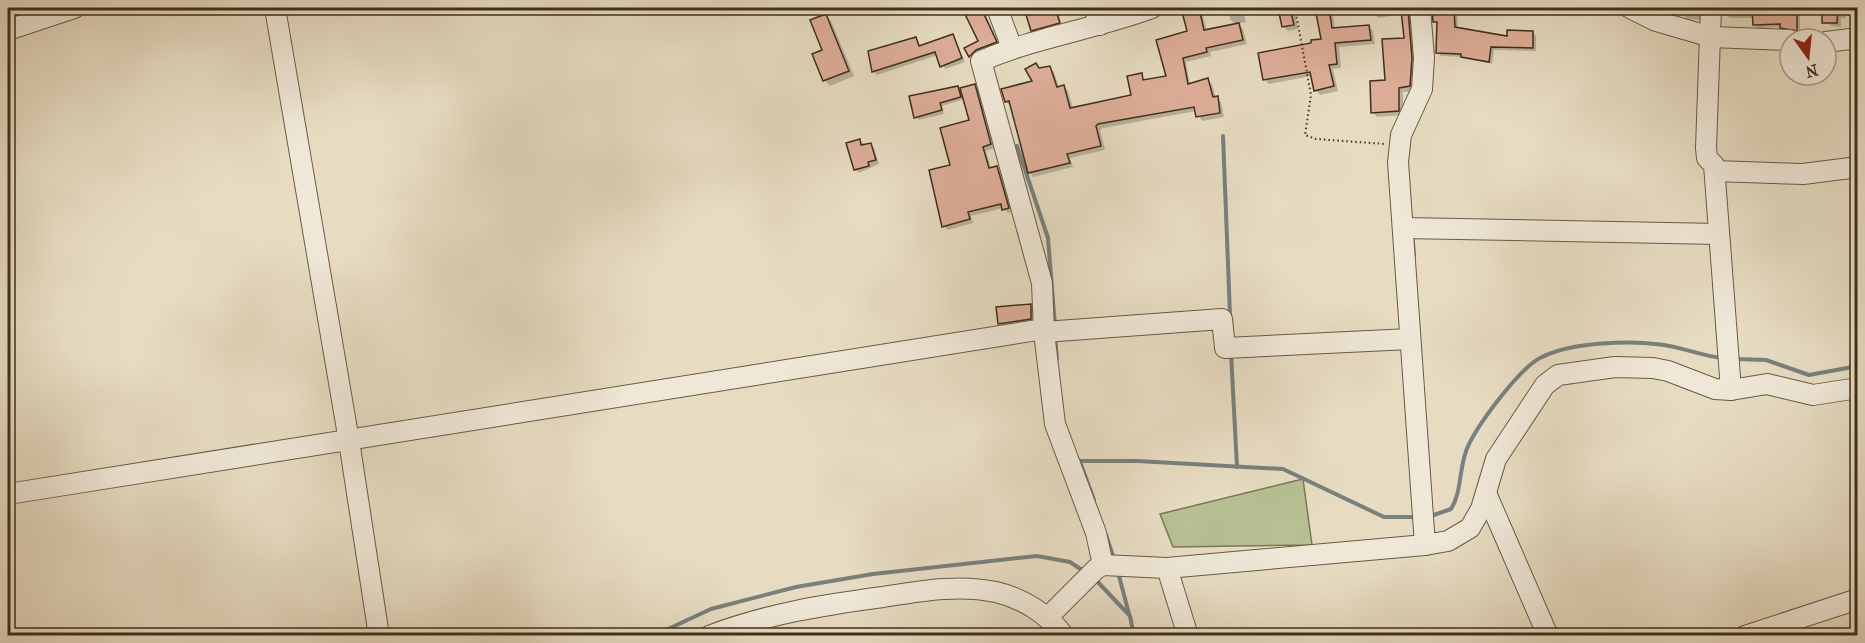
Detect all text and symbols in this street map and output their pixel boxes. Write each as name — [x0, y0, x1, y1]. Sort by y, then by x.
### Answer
north arrow — [1778, 27, 1838, 87]
text: N — [1803, 60, 1820, 82]

